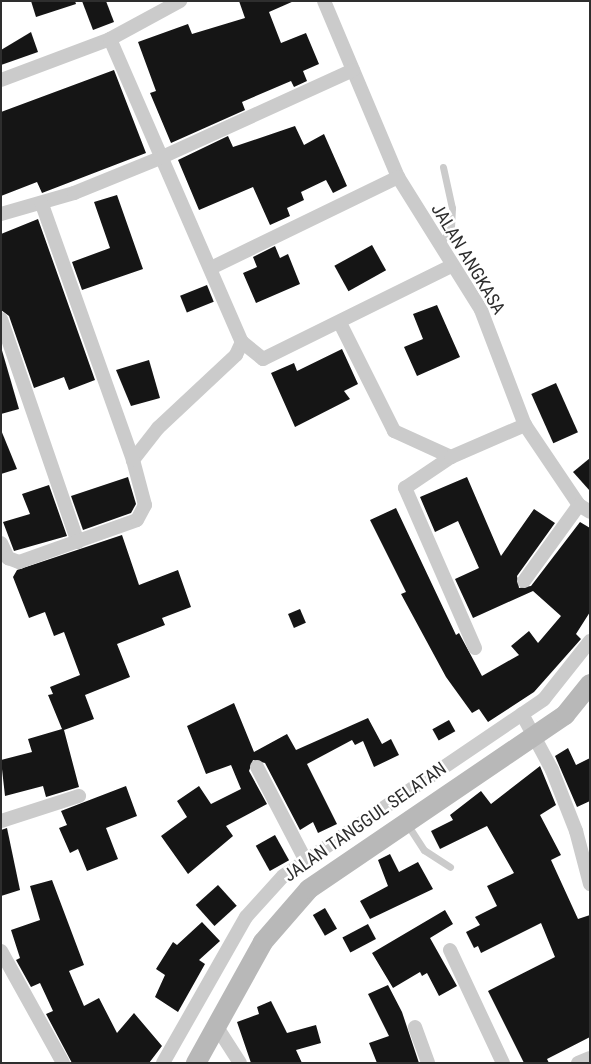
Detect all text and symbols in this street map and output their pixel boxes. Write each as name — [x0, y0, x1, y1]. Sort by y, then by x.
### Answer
street label: JALAN ANGKASA — [426, 200, 510, 318]
street label: JALAN TANGGUL SELATAN — [279, 758, 451, 886]

